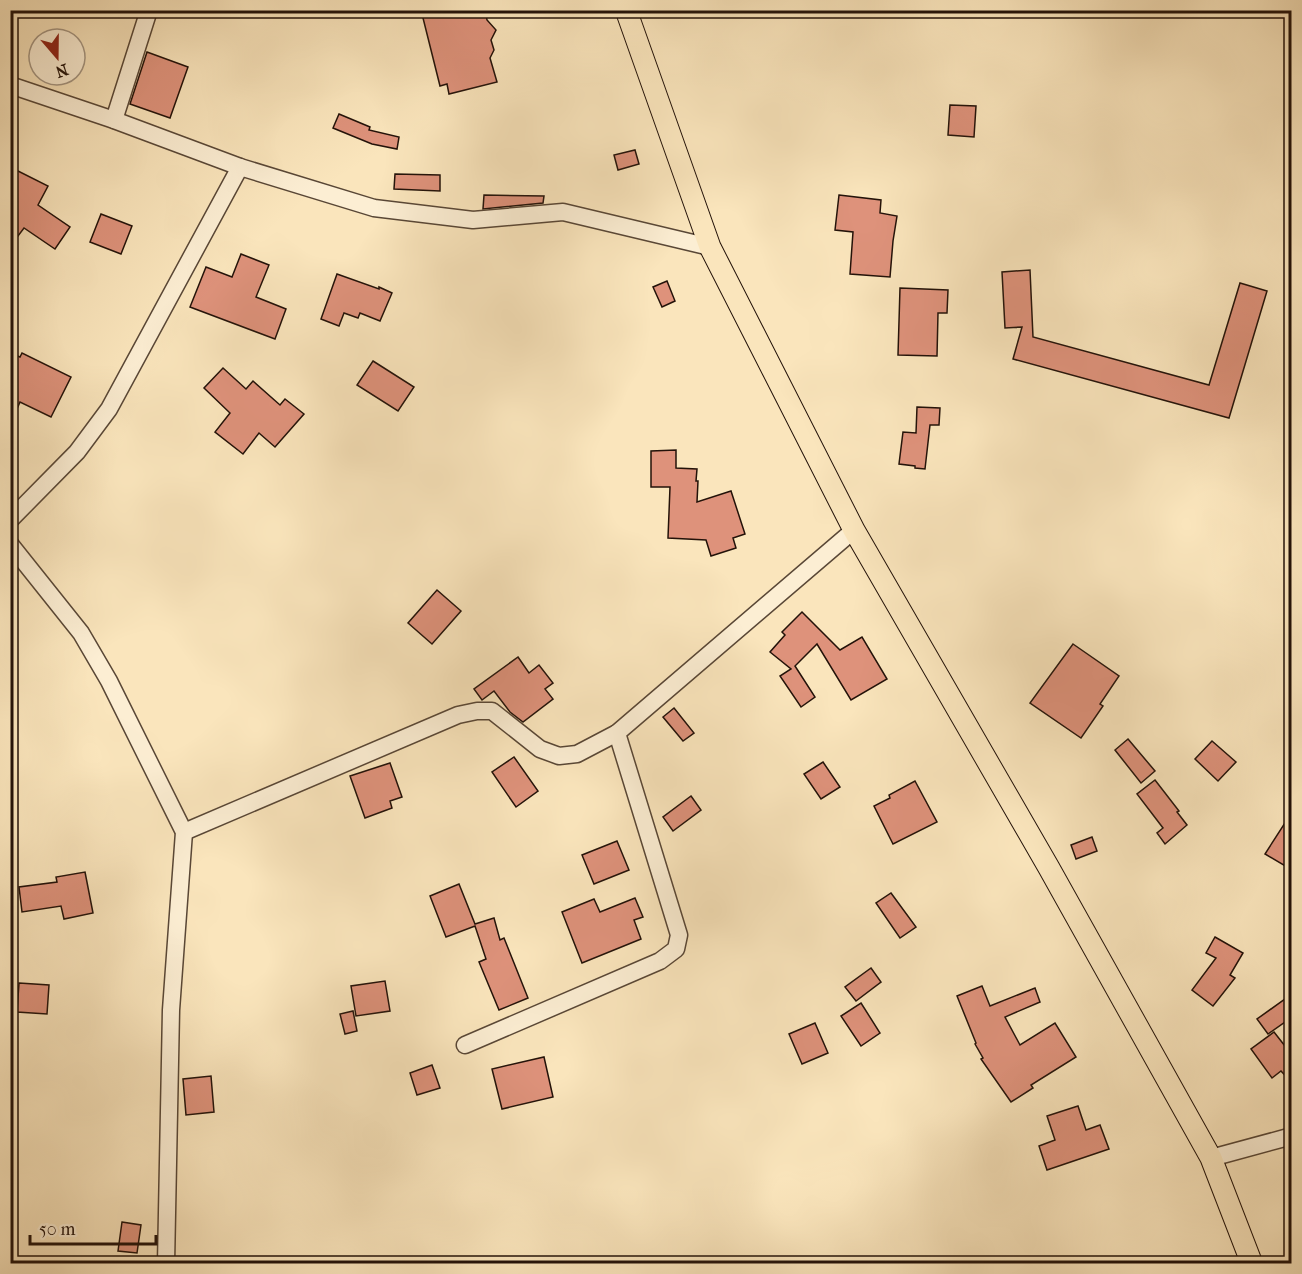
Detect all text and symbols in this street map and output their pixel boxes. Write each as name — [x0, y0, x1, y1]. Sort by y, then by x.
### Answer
north arrow — [27, 27, 87, 87]
text: N — [52, 60, 71, 82]
scale bar — [30, 1208, 156, 1246]
text: 50 m — [39, 1219, 76, 1240]

